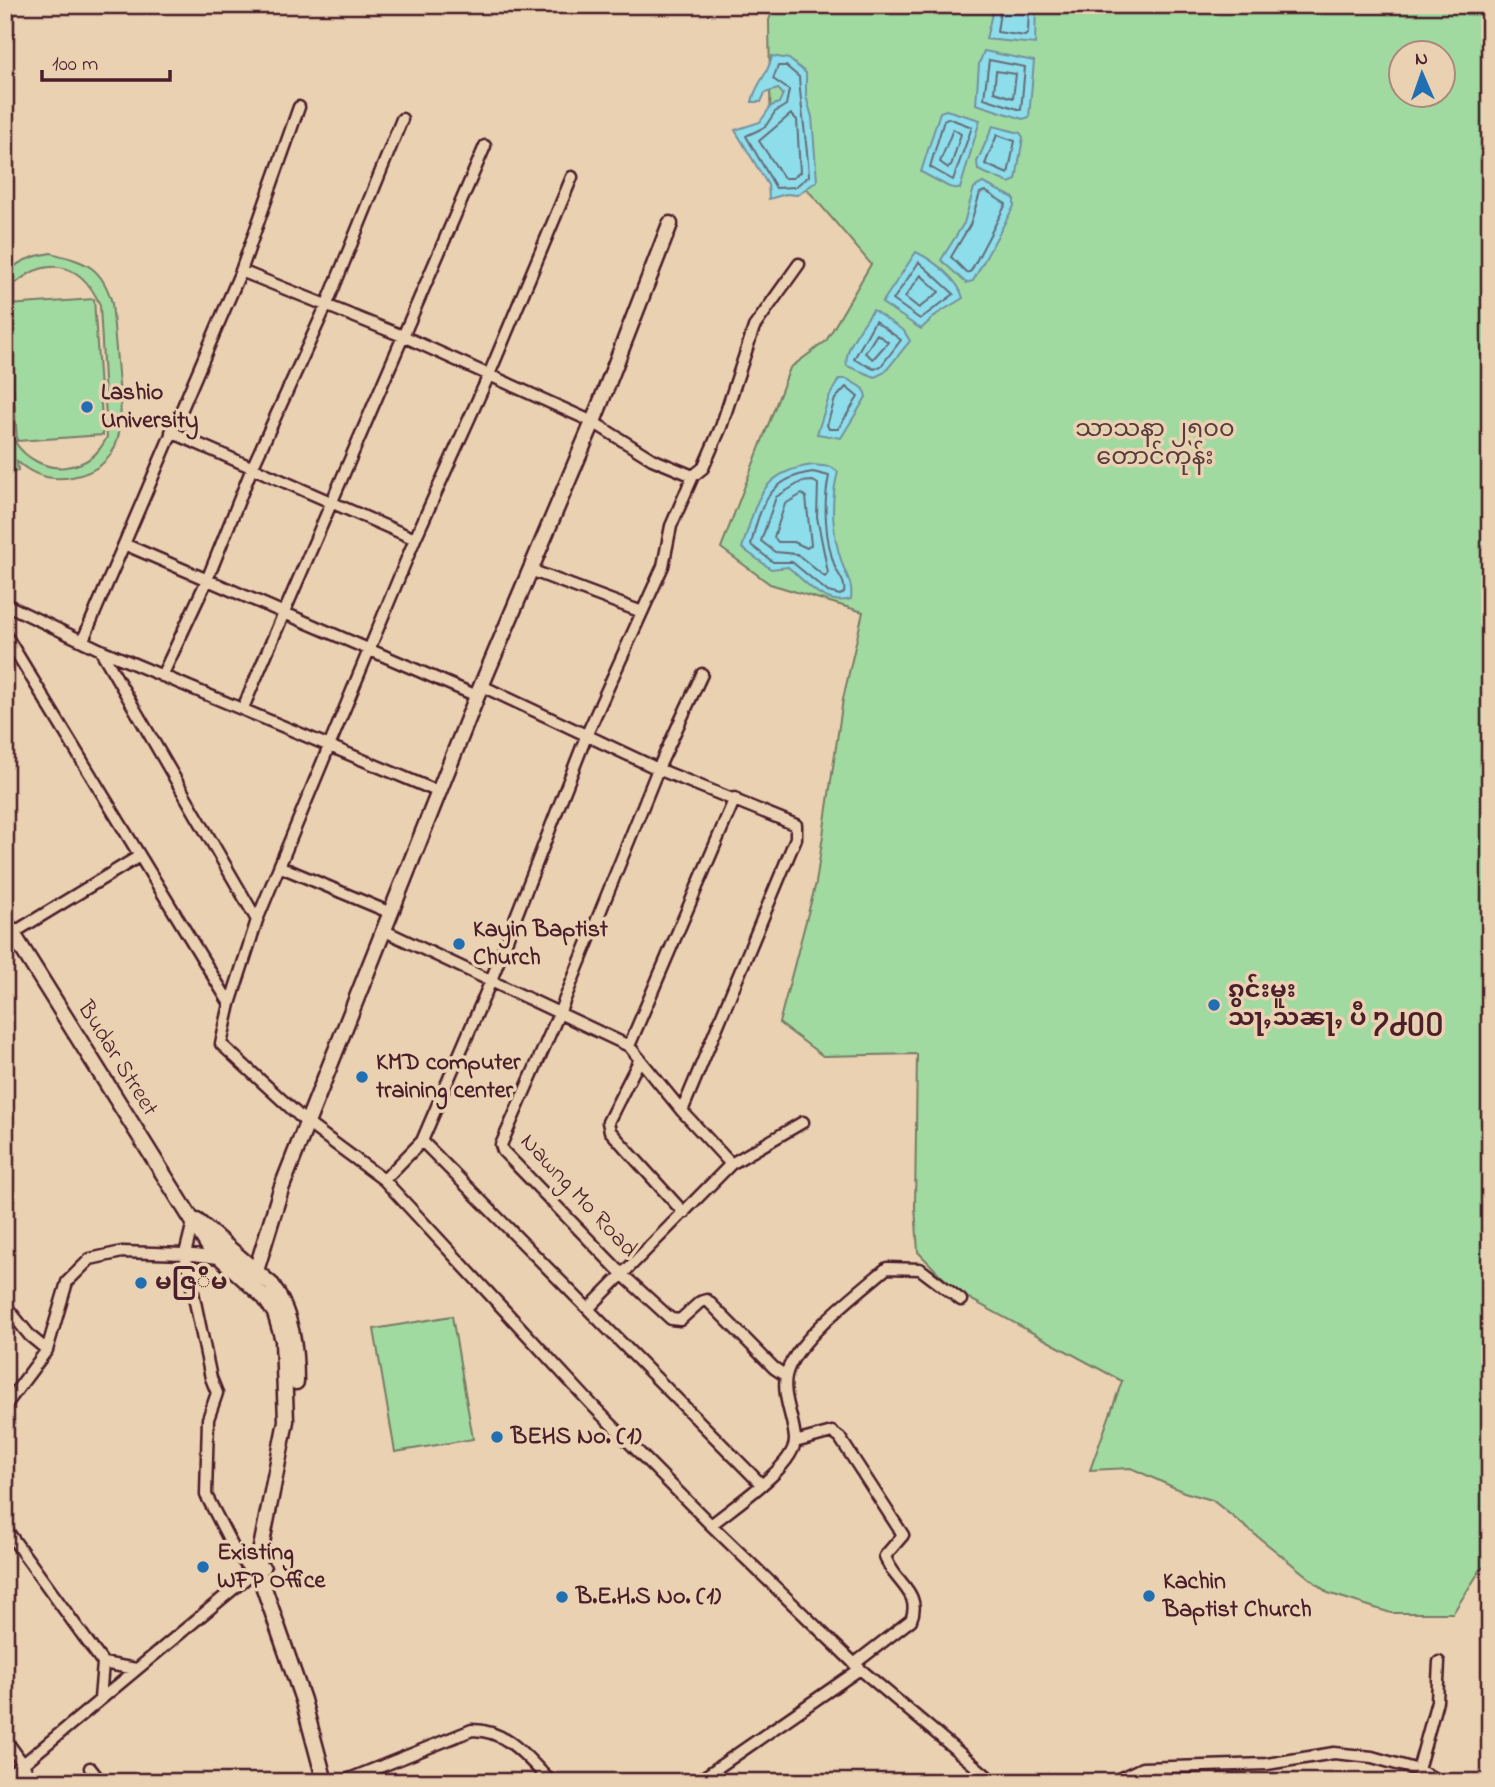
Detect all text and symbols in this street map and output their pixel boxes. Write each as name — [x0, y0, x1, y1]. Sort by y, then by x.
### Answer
scale bar — [42, 38, 170, 82]
north arrow — [1386, 38, 1456, 108]
text: N — [1415, 46, 1429, 73]
text: 100 m — [52, 50, 98, 80]
place label: Lashio University — [101, 376, 198, 440]
marker: Lashio University — [79, 399, 95, 415]
park label: သာသနာ ၂၅၀၀ တောင်ကုန်း — [1075, 413, 1235, 476]
place label: Kayin Baptist Church — [473, 913, 609, 976]
marker: Kayin Baptist Church — [451, 936, 467, 952]
place label: ၵွင်းမူး သႃႇသၼႃႇ ပီ ႒႕႐႐ — [1228, 973, 1444, 1037]
street label: Budar Street — [67, 994, 166, 1123]
marker: ၵွင်းမူး သႃႇသၼႃႇ ပီ ႒႕႐႐ — [1206, 997, 1222, 1013]
place label: KMD computer training center — [375, 1046, 521, 1110]
marker: KMD computer training center — [354, 1069, 370, 1085]
street label: Nawng Mo Road — [511, 1126, 645, 1266]
place label: မဇြ်ိမ — [155, 1266, 227, 1301]
marker: မဇြ်ိမ — [133, 1275, 149, 1291]
place label: BEHS No. (1) — [510, 1420, 641, 1455]
marker: BEHS No. (1) — [489, 1429, 505, 1445]
place label: Existing WFP Office — [217, 1536, 326, 1599]
marker: Existing WFP Office — [195, 1559, 211, 1575]
place label: Kachin Baptist Church — [1162, 1565, 1312, 1628]
place label: B.E.H.S No. (1) — [575, 1580, 721, 1615]
marker: Kachin Baptist Church — [1141, 1588, 1157, 1604]
marker: B.E.H.S No. (1) — [554, 1589, 570, 1605]

